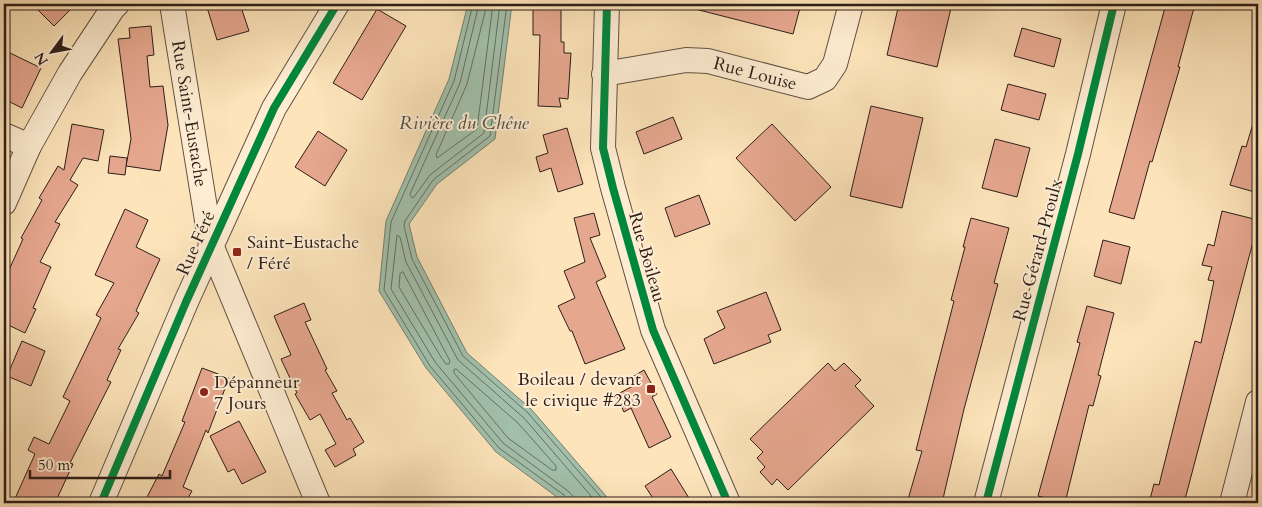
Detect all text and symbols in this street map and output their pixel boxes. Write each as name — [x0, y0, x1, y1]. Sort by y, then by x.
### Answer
north arrow — [28, 28, 78, 78]
street label: Rue Saint-Eustache — [166, 39, 214, 189]
text: N — [30, 48, 53, 69]
street label: Rue Louise — [711, 50, 800, 96]
water label: Rivière du Chêne — [399, 110, 530, 136]
street label: Rue Gérard-Proulx — [1007, 176, 1069, 324]
street label: Rue Féré — [171, 207, 221, 279]
street label: Rue Boileau — [622, 209, 672, 305]
place label: Saint-Eustache / Féré — [247, 230, 360, 276]
marker: Saint-Eustache / Féré — [231, 246, 243, 258]
place label: Boileau / devant le civique #283 — [518, 367, 641, 413]
place label: Dépanneur 7 Jours — [214, 370, 300, 416]
marker: Boileau / devant le civique #283 — [645, 383, 657, 395]
marker: Dépanneur 7 Jours — [198, 386, 210, 398]
scale bar — [30, 447, 170, 479]
text: 50 m — [38, 455, 70, 475]

